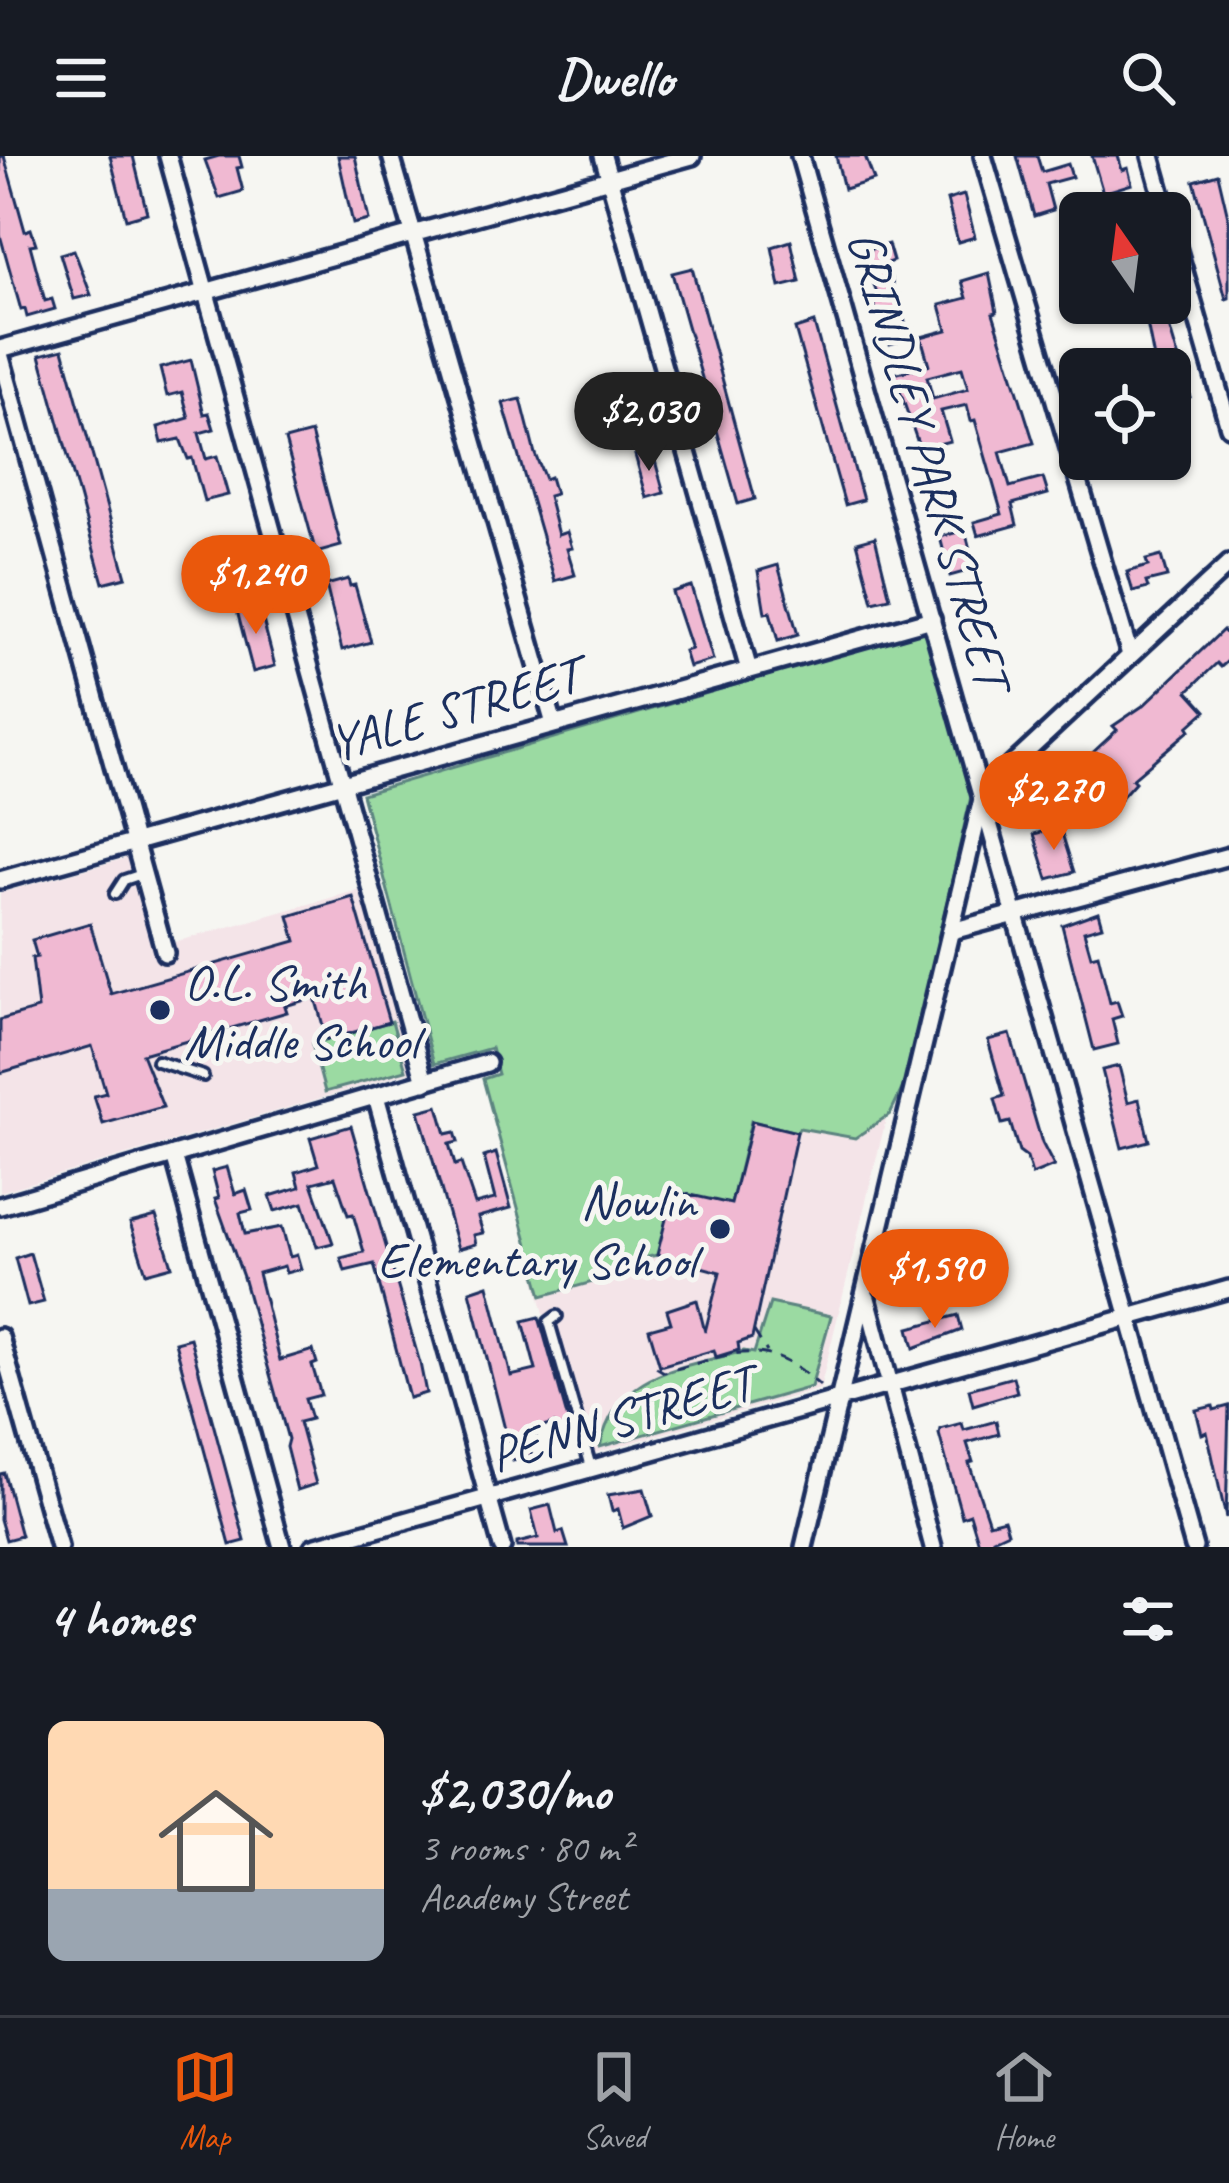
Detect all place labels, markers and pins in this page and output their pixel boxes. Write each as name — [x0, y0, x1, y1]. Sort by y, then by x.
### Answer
pin: $2,030 — [551, 372, 747, 474]
pin: $1,240 — [158, 535, 354, 637]
pin: $2,270 — [956, 751, 1152, 853]
place label: O.L. Smith Middle School — [184, 950, 426, 1073]
marker: O.L. Smith Middle School — [147, 997, 173, 1023]
place label: Nowlin Elementary School — [378, 1169, 704, 1292]
marker: Nowlin Elementary School — [707, 1216, 733, 1242]
pin: $1,590 — [837, 1229, 1033, 1331]

